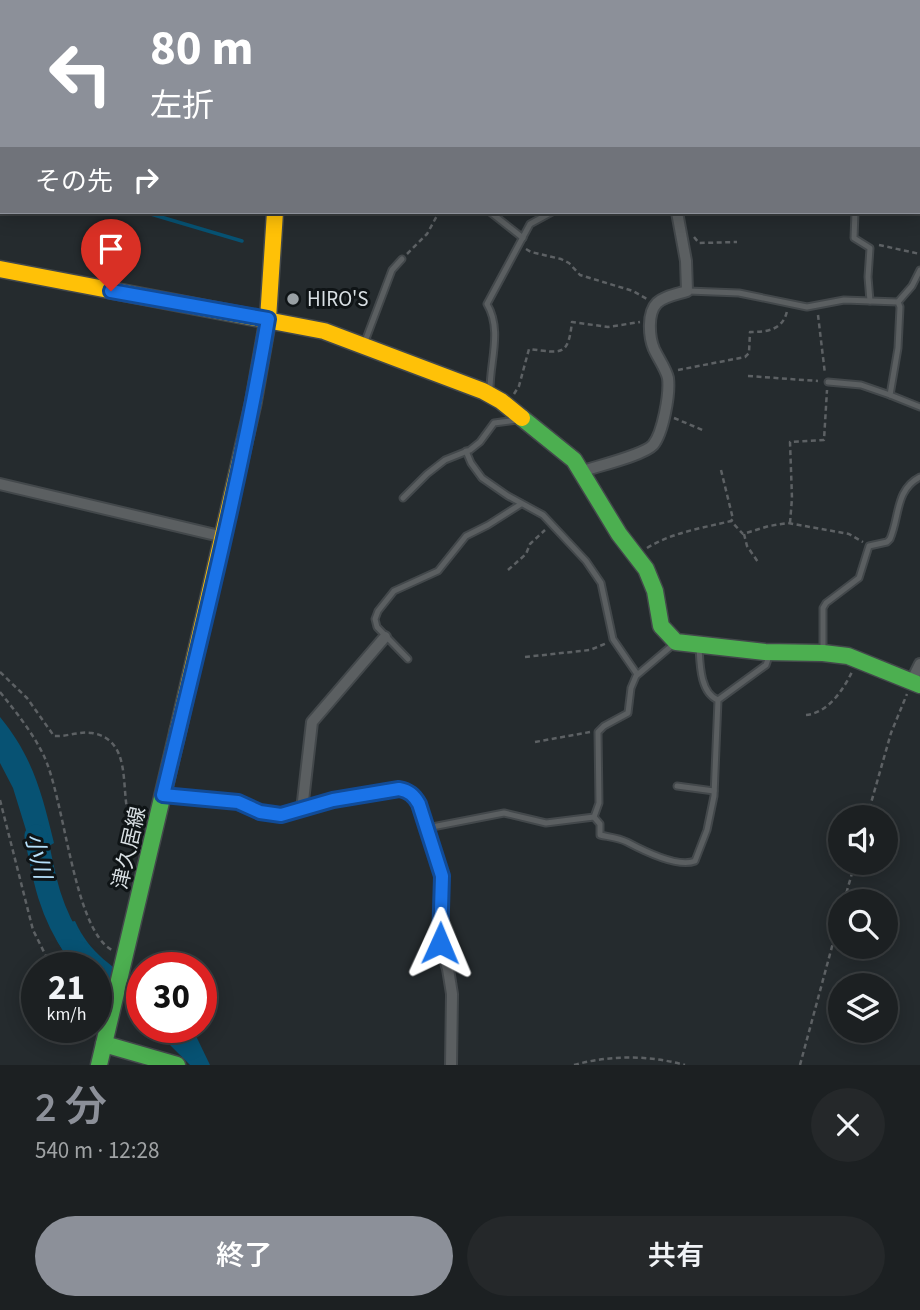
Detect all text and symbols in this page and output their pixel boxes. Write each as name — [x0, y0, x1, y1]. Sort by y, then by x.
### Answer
text: 80 m — [150, 14, 254, 84]
icon: left — [35, 28, 126, 119]
text: 左折 — [150, 83, 214, 129]
icon: right — [127, 161, 165, 199]
text: その先 — [35, 163, 113, 200]
pin — [81, 219, 141, 291]
icon: arrive — [92, 230, 130, 268]
place label: HIRO'S — [307, 284, 368, 314]
marker: HIRO'S — [285, 291, 301, 307]
street label: 津久居線 — [105, 804, 153, 892]
map controls — [828, 805, 898, 1043]
button: sound — [828, 805, 898, 875]
water label: 小川 — [17, 830, 60, 885]
button: search — [828, 889, 898, 959]
position arrow — [403, 906, 477, 980]
speed limit sign: 30 — [126, 952, 217, 1043]
text: 21 — [48, 963, 85, 1013]
button: layers — [828, 973, 898, 1043]
text: km/h — [47, 1002, 86, 1027]
text: 2 分 — [35, 1078, 107, 1138]
button: close — [811, 1088, 885, 1162]
text: 540 m · 12:28 — [35, 1134, 159, 1167]
button: 終了 — [35, 1216, 453, 1296]
button: 共有 — [467, 1216, 885, 1296]

